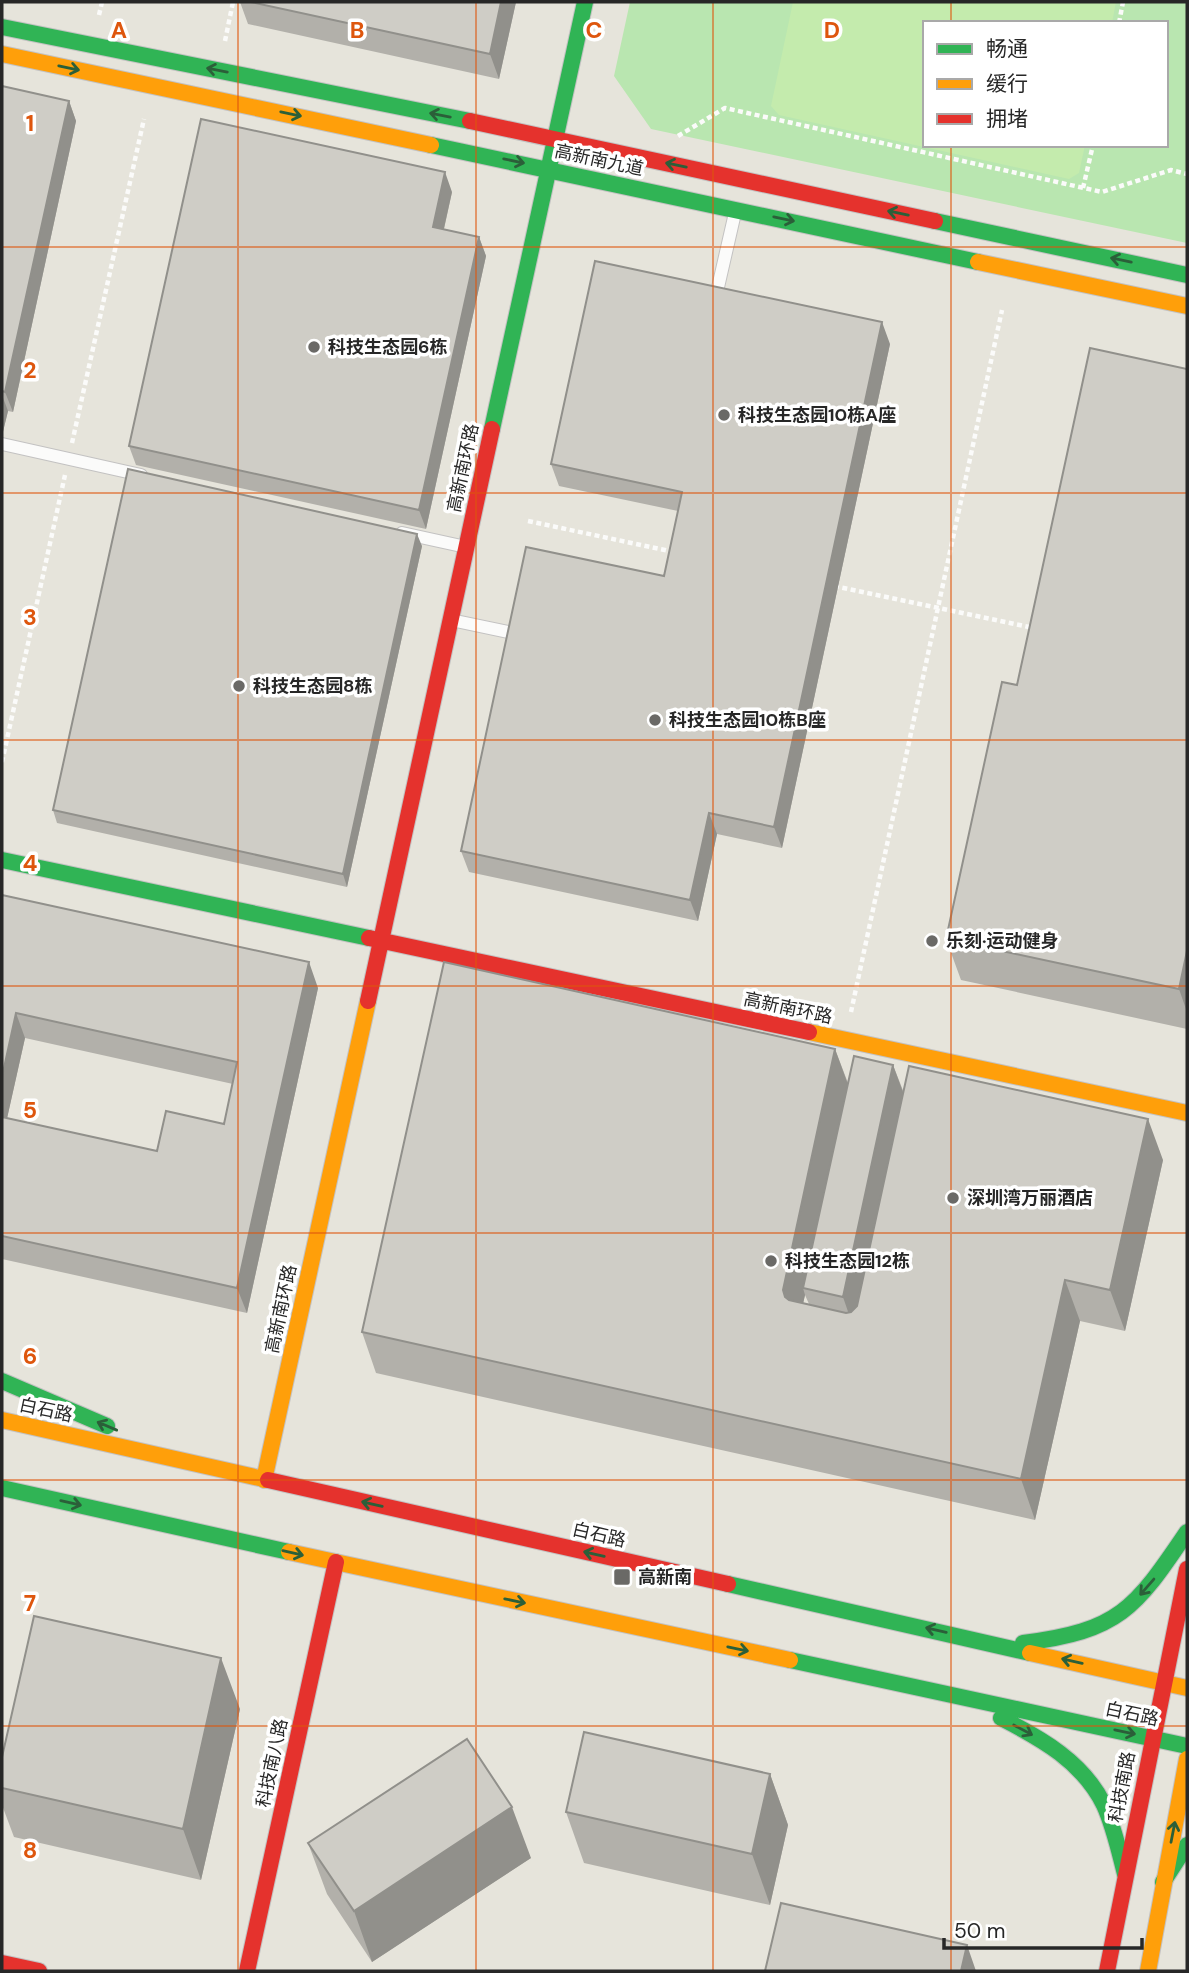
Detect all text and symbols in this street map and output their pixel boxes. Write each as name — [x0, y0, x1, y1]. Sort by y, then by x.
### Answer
text: A — [111, 15, 127, 45]
text: B — [350, 15, 364, 45]
text: C — [586, 15, 602, 45]
text: D — [824, 15, 840, 45]
legend — [923, 21, 1168, 147]
text: 畅通 — [986, 35, 1028, 63]
one-way arrow — [57, 61, 80, 75]
one-way arrow — [206, 63, 229, 77]
text: 缓行 — [986, 70, 1028, 98]
text: 拥堵 — [986, 105, 1028, 133]
text: 1 — [26, 108, 34, 138]
one-way arrow — [279, 108, 302, 122]
one-way arrow — [429, 108, 452, 122]
street label: 高新南九道 — [552, 139, 646, 181]
one-way arrow — [502, 155, 525, 169]
one-way arrow — [665, 157, 688, 171]
one-way arrow — [887, 205, 910, 219]
one-way arrow — [772, 213, 795, 227]
one-way arrow — [1110, 253, 1133, 267]
place label: 科技生态园6栋 — [328, 335, 447, 359]
marker: 科技生态园6栋 — [306, 339, 322, 355]
text: 2 — [23, 355, 37, 385]
place label: 科技生态园10栋A座 — [738, 403, 896, 427]
marker: 科技生态园10栋A座 — [716, 407, 732, 423]
street label: 高新南环路 — [442, 421, 484, 515]
text: 3 — [23, 602, 37, 632]
place label: 科技生态园8栋 — [253, 674, 372, 698]
marker: 科技生态园8栋 — [231, 678, 247, 694]
place label: 科技生态园10栋B座 — [669, 708, 826, 732]
marker: 科技生态园10栋B座 — [647, 712, 663, 728]
text: 4 — [23, 848, 38, 878]
place label: 乐刻·运动健身 — [946, 929, 1059, 953]
marker: 乐刻·运动健身 — [924, 933, 940, 949]
street label: 高新南环路 — [741, 987, 835, 1029]
text: 5 — [23, 1095, 37, 1125]
place label: 深圳湾万丽酒店 — [967, 1186, 1093, 1210]
marker: 深圳湾万丽酒店 — [945, 1190, 961, 1206]
place label: 科技生态园12栋 — [785, 1249, 910, 1273]
marker: 科技生态园12栋 — [763, 1253, 779, 1269]
street label: 高新南环路 — [260, 1262, 302, 1356]
text: 6 — [23, 1341, 37, 1371]
street label: 白石路 — [17, 1393, 75, 1427]
one-way arrow — [97, 1418, 118, 1431]
one-way arrow — [59, 1497, 82, 1511]
one-way arrow — [361, 1497, 384, 1510]
street label: 白石路 — [570, 1517, 628, 1553]
one-way arrow — [281, 1546, 304, 1560]
one-way arrow — [583, 1547, 606, 1560]
place label: 高新南 — [638, 1565, 692, 1589]
marker: 高新南 — [612, 1567, 632, 1587]
one-way arrow — [1139, 1578, 1155, 1596]
text: 7 — [24, 1588, 36, 1618]
one-way arrow — [503, 1594, 526, 1608]
one-way arrow — [925, 1623, 948, 1637]
one-way arrow — [726, 1642, 749, 1656]
one-way arrow — [1061, 1654, 1084, 1668]
street label: 白石路 — [1103, 1697, 1161, 1731]
street label: 科技南八路 — [251, 1716, 293, 1810]
one-way arrow — [1012, 1723, 1033, 1737]
one-way arrow — [1113, 1726, 1136, 1739]
street label: 科技南路 — [1103, 1749, 1141, 1825]
one-way arrow — [1166, 1821, 1180, 1844]
text: 8 — [23, 1835, 37, 1865]
scale bar — [944, 1906, 1142, 1950]
text: 50 m — [954, 1917, 1005, 1945]

